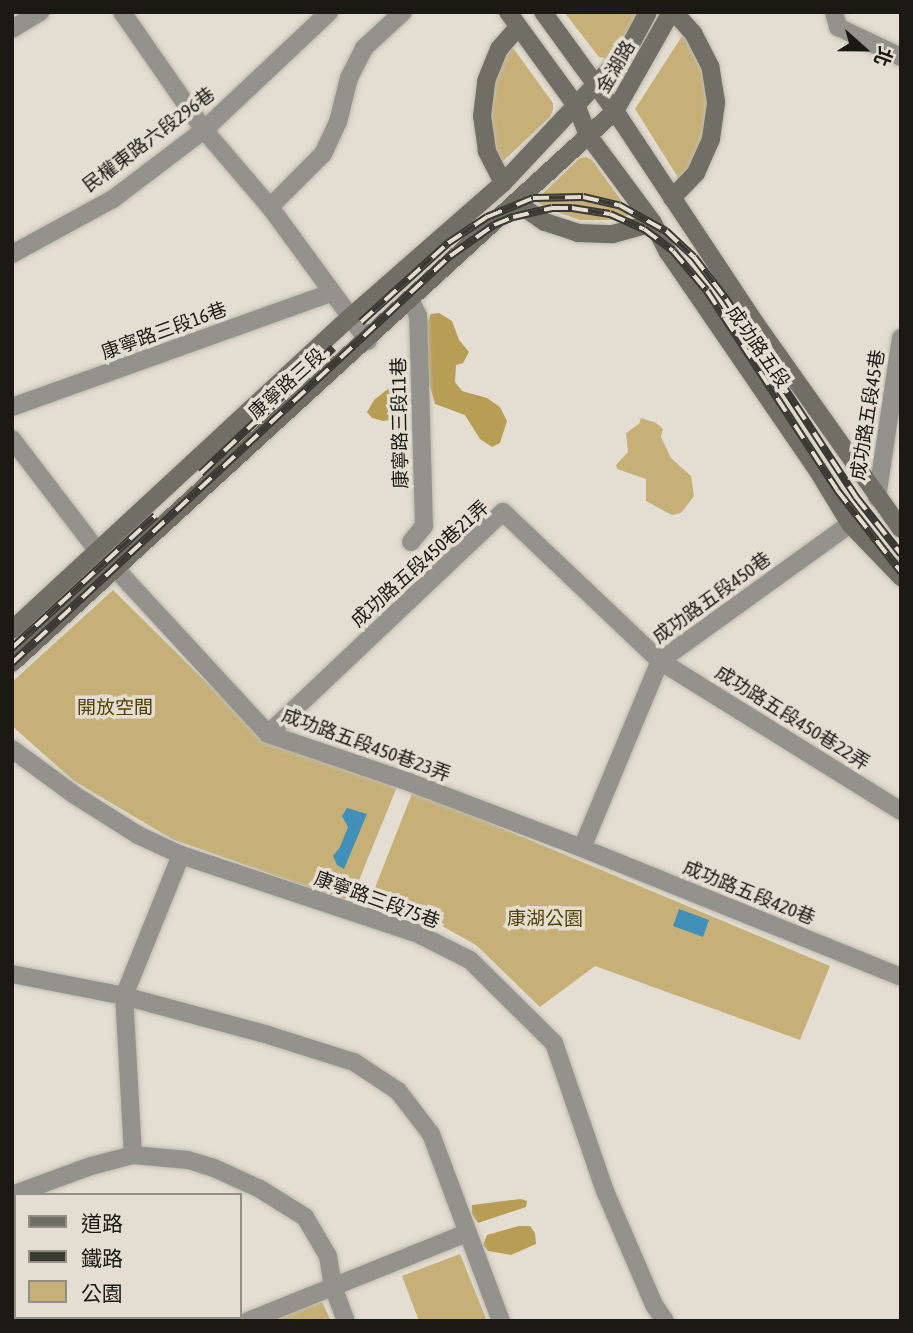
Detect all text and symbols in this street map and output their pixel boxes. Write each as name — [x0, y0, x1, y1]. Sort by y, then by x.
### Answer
north arrow — [829, 14, 899, 84]
street label: 金湖路 — [592, 37, 640, 97]
text: 北 — [870, 44, 897, 69]
street label: 民權東路六段296巷 — [78, 83, 220, 197]
street label: 康寧路三段16巷 — [98, 298, 230, 364]
street label: 成功路五段 — [721, 302, 795, 392]
street label: 康寧路三段 — [244, 344, 330, 424]
street label: 成功路五段45巷 — [846, 348, 890, 482]
street label: 康寧路三段11巷 — [387, 357, 413, 489]
street label: 成功路五段450巷21弄 — [346, 496, 494, 632]
street label: 成功路五段450巷 — [648, 547, 776, 649]
street label: 成功路五段450巷22弄 — [711, 661, 873, 775]
park label: 開放空間 — [77, 697, 153, 719]
street label: 成功路五段450巷23弄 — [279, 704, 453, 786]
street label: 成功路五段420巷 — [679, 856, 819, 930]
street label: 康寧路三段75巷 — [311, 867, 443, 933]
park label: 康湖公園 — [507, 908, 583, 930]
legend — [14, 1193, 242, 1319]
text: 道路 — [81, 1211, 123, 1235]
text: 鐵路 — [81, 1246, 123, 1270]
text: 公園 — [81, 1281, 123, 1305]

